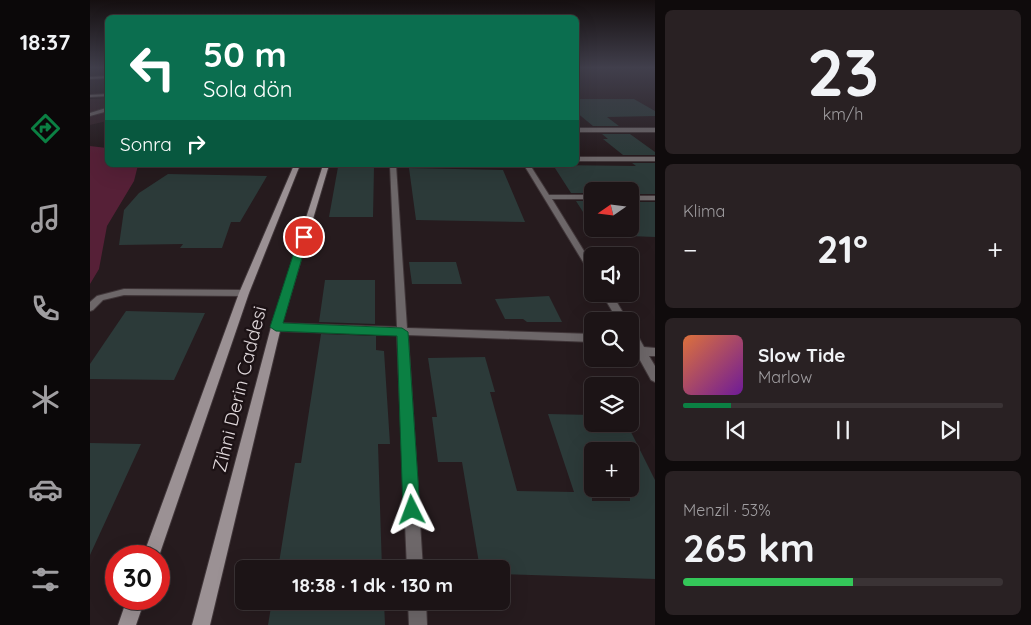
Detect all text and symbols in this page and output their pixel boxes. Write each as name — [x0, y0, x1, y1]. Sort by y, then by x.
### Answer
text: 18:37 — [20, 28, 70, 56]
text: 23 — [807, 31, 879, 112]
text: 50 m — [203, 32, 287, 76]
icon: left — [120, 35, 185, 100]
text: Sola dön — [203, 75, 292, 103]
text: km/h — [823, 104, 863, 124]
icon: directions — [28, 111, 63, 146]
icon: right — [182, 130, 210, 158]
text: Sonra — [120, 132, 172, 156]
north arrow — [584, 182, 639, 238]
map controls — [584, 182, 639, 497]
icon: music — [28, 201, 63, 236]
text: Klima — [683, 201, 725, 221]
pin — [283, 216, 325, 258]
icon: arrive — [290, 223, 318, 251]
text: 21° — [817, 225, 868, 273]
text: − — [683, 232, 698, 267]
text: + — [987, 232, 1003, 267]
button: sound — [584, 247, 639, 302]
icon: phone — [28, 291, 63, 326]
street label: Zihni Derin Caddesi — [207, 304, 271, 474]
button: search — [584, 312, 639, 367]
text: Slow Tide — [758, 343, 846, 367]
text: Marlow — [758, 367, 812, 387]
button: layers — [584, 377, 639, 432]
icon: climate — [28, 382, 63, 417]
icon: previous — [722, 416, 750, 444]
icon: pause — [829, 416, 857, 444]
icon: next — [936, 416, 964, 444]
button: + — [584, 442, 639, 497]
icon: car — [28, 472, 63, 507]
position arrow — [385, 483, 437, 535]
text: Menzil · 53% — [683, 500, 771, 520]
text: 265 km — [683, 524, 815, 572]
speed limit sign: 30 — [105, 545, 170, 610]
icon: filters — [28, 562, 63, 597]
text: 18:38 · 1 dk · 130 m — [292, 573, 453, 597]

